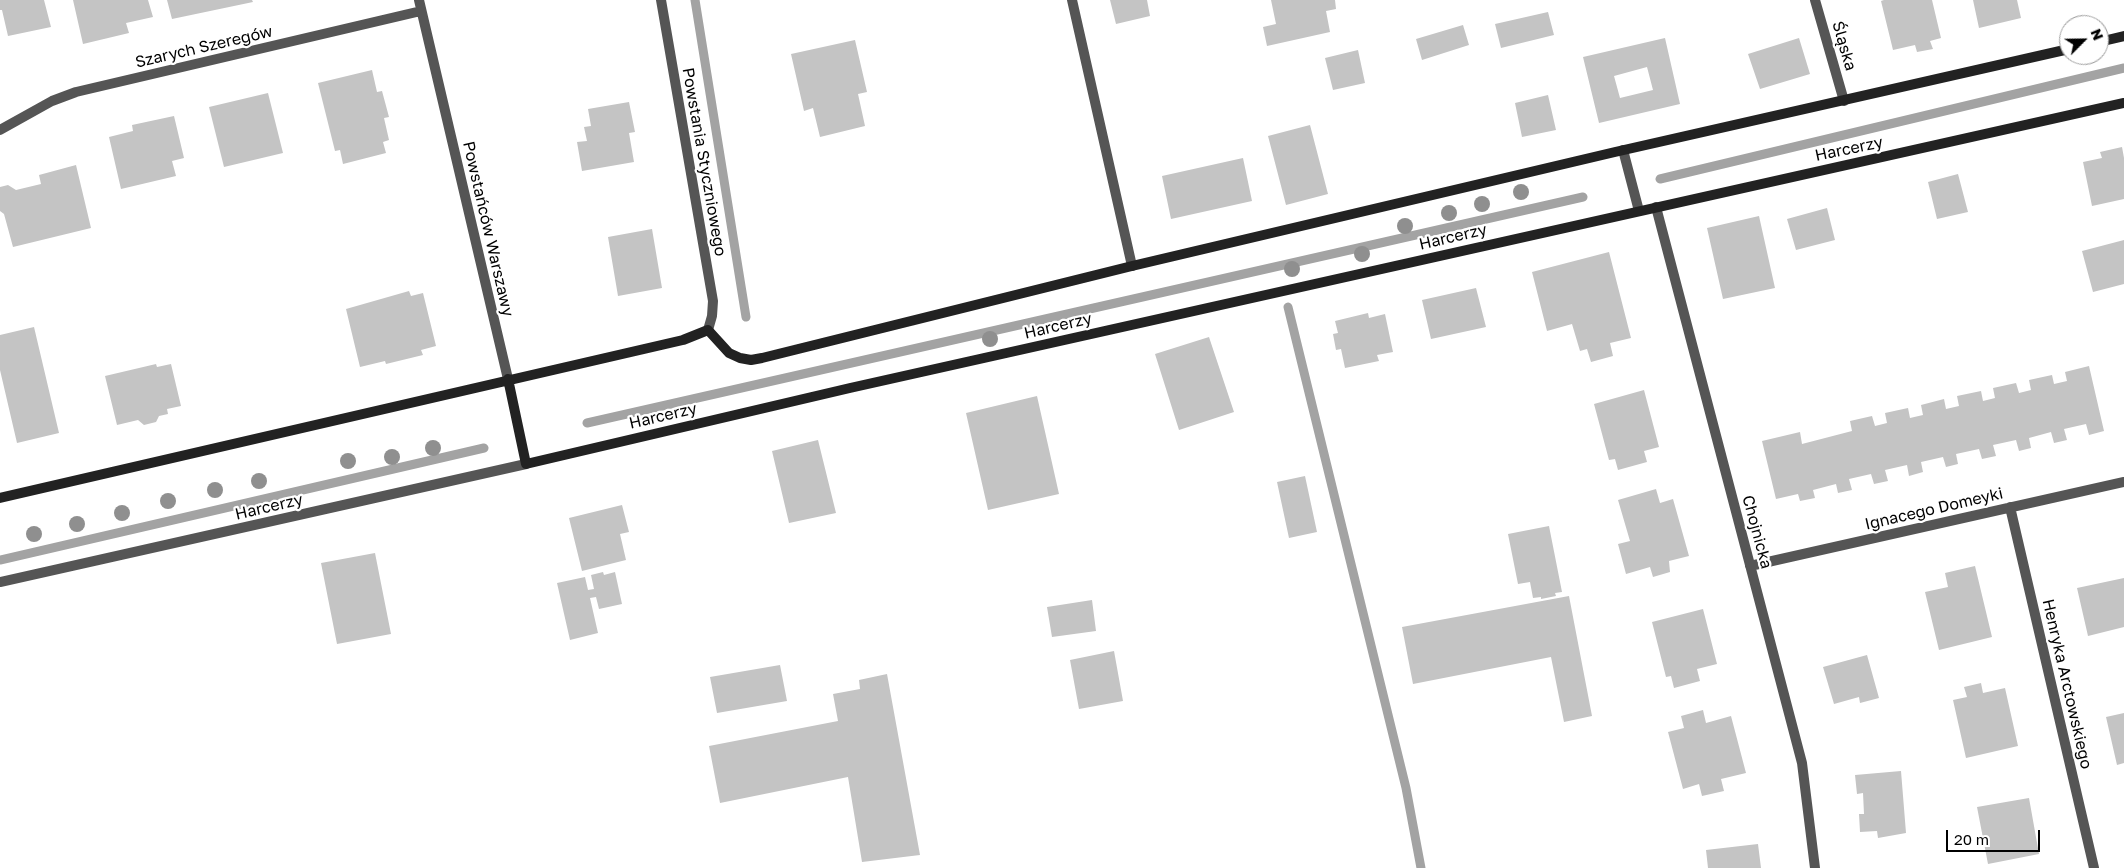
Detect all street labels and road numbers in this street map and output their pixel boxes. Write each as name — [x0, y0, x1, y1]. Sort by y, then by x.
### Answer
street label: Śląska — [1828, 19, 1860, 73]
street label: Szarych Szeregów — [133, 22, 275, 72]
street label: Powstania Styczniowego — [678, 66, 730, 258]
street label: Harcerzy — [1813, 132, 1885, 166]
street label: Powstańców Warszawy — [458, 139, 518, 319]
street label: Harcerzy — [1417, 220, 1489, 254]
street label: Harcerzy — [1022, 309, 1094, 343]
street label: Harcerzy — [627, 399, 699, 433]
street label: Ignacego Domeyki — [1863, 484, 2005, 534]
street label: Harcerzy — [233, 490, 305, 524]
street label: Chojnicka — [1738, 493, 1776, 571]
street label: Henryka Arctowskiego — [2038, 597, 2096, 771]

